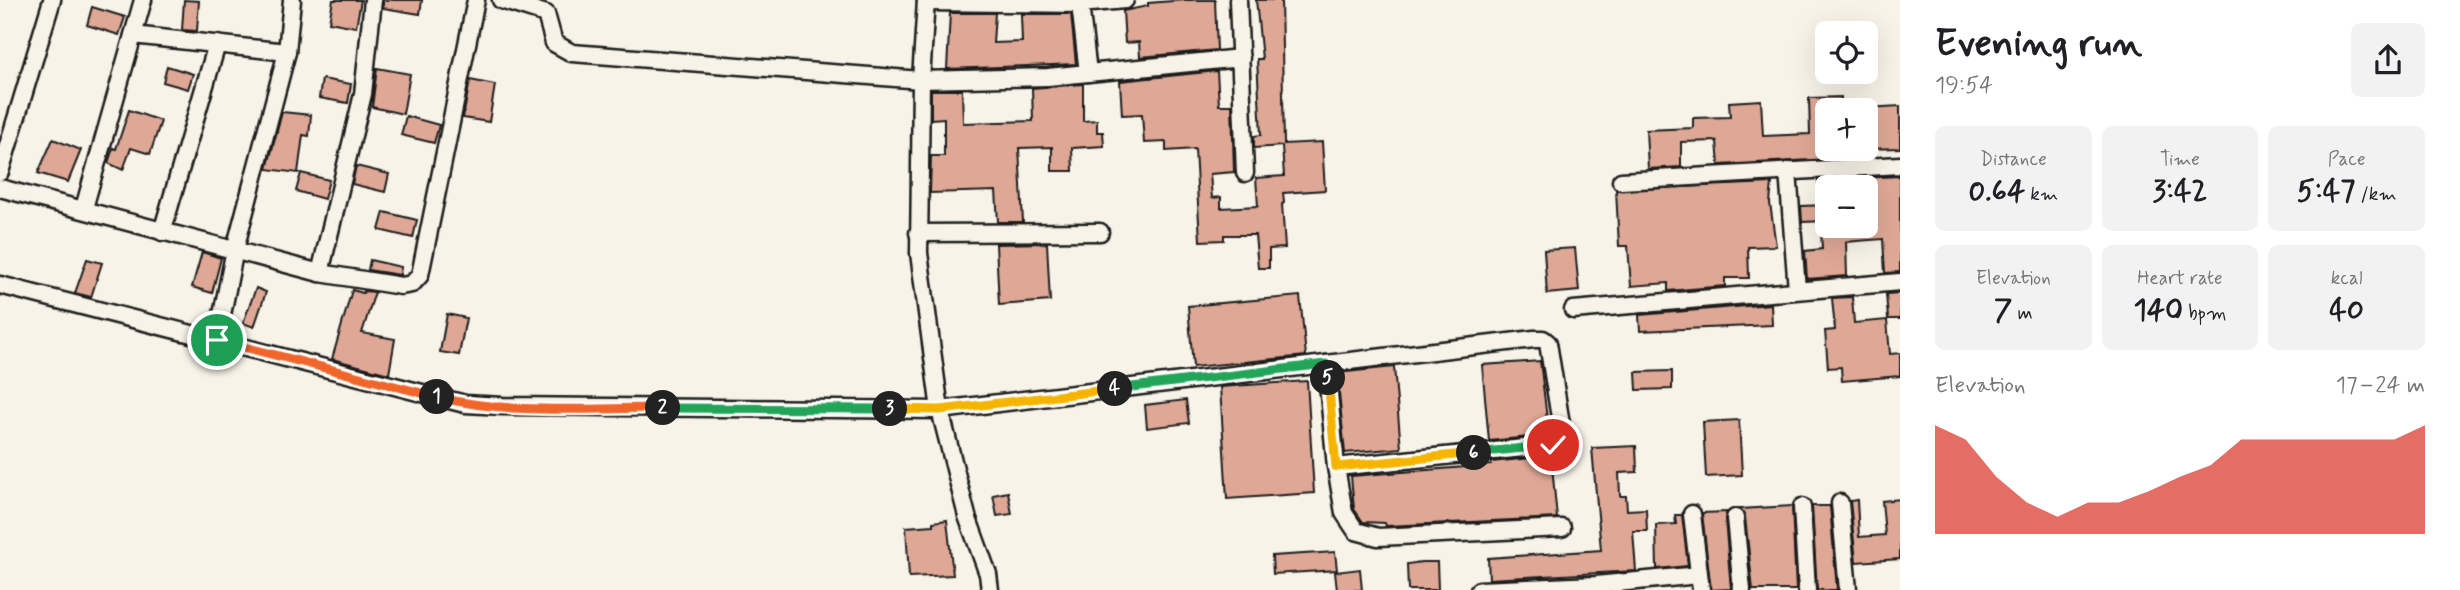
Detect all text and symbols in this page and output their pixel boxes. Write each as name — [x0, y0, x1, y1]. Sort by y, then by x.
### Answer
text: Evening run — [1935, 20, 2142, 69]
map controls — [1815, 21, 1878, 238]
button: locate — [1815, 21, 1878, 84]
button: share — [2351, 23, 2425, 97]
text: 19:54 — [1935, 71, 1993, 101]
button: + — [1815, 98, 1878, 161]
text: Distance — [1980, 147, 2047, 172]
text: Time — [2160, 147, 2200, 172]
text: Pace — [2328, 147, 2366, 172]
text: 0.64 — [1969, 172, 2025, 211]
text: 3:42 — [2153, 172, 2207, 211]
text: 5:47 — [2297, 172, 2355, 211]
button: − — [1815, 175, 1878, 238]
text: km — [2025, 182, 2058, 207]
text: /km — [2355, 182, 2397, 207]
text: Elevation — [1976, 266, 2051, 291]
text: Heart rate — [2137, 266, 2223, 291]
text: kcal — [2331, 266, 2363, 291]
text: 7 — [1994, 291, 2012, 330]
text: 140 — [2133, 291, 2183, 330]
text: 40 — [2329, 291, 2364, 330]
text: m — [2012, 301, 2033, 326]
text: bpm — [2183, 301, 2227, 326]
pin — [187, 310, 247, 370]
icon: arrive — [198, 321, 236, 359]
pin: 5 — [1310, 360, 1346, 396]
text: 5 — [1322, 365, 1333, 390]
text: Elevation — [1935, 371, 2026, 401]
text: 17–24 m — [2336, 371, 2425, 401]
pin: 4 — [1098, 372, 1132, 406]
text: 4 — [1109, 376, 1120, 401]
pin: 1 — [420, 380, 454, 414]
text: 1 — [432, 384, 441, 409]
pin: 2 — [646, 390, 680, 426]
pin: 3 — [872, 392, 908, 426]
text: 2 — [658, 395, 667, 420]
text: 3 — [885, 396, 894, 421]
pin — [1523, 415, 1583, 475]
icon: check — [1534, 426, 1572, 464]
pin: 6 — [1456, 435, 1492, 470]
text: 6 — [1469, 440, 1478, 465]

